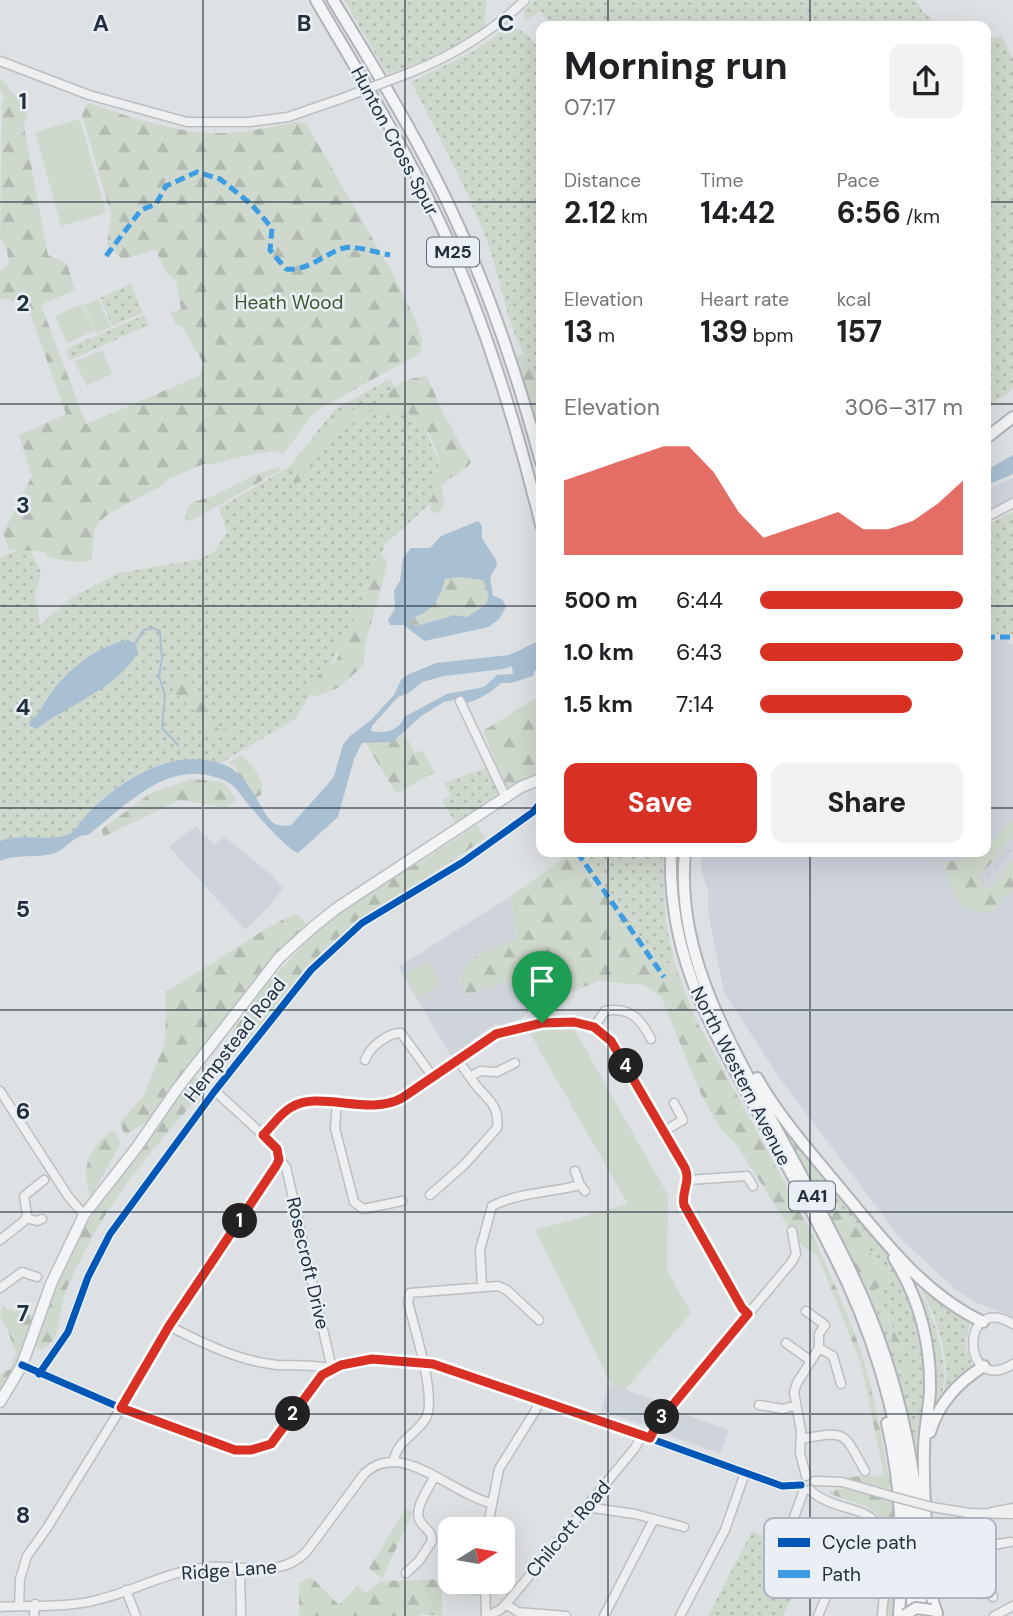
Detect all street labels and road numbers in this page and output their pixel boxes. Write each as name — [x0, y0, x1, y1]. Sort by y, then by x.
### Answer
street label: Hunton Cross Spur — [345, 62, 445, 220]
road number: M25 — [427, 238, 479, 266]
street label: Hempstead Road — [179, 973, 291, 1107]
street label: North Western Avenue — [685, 982, 797, 1170]
road number: A41 — [789, 1182, 835, 1210]
street label: Rosecroft Drive — [281, 1194, 335, 1332]
street label: Chilcott Road — [520, 1475, 616, 1583]
street label: Ridge Lane — [180, 1554, 278, 1586]

